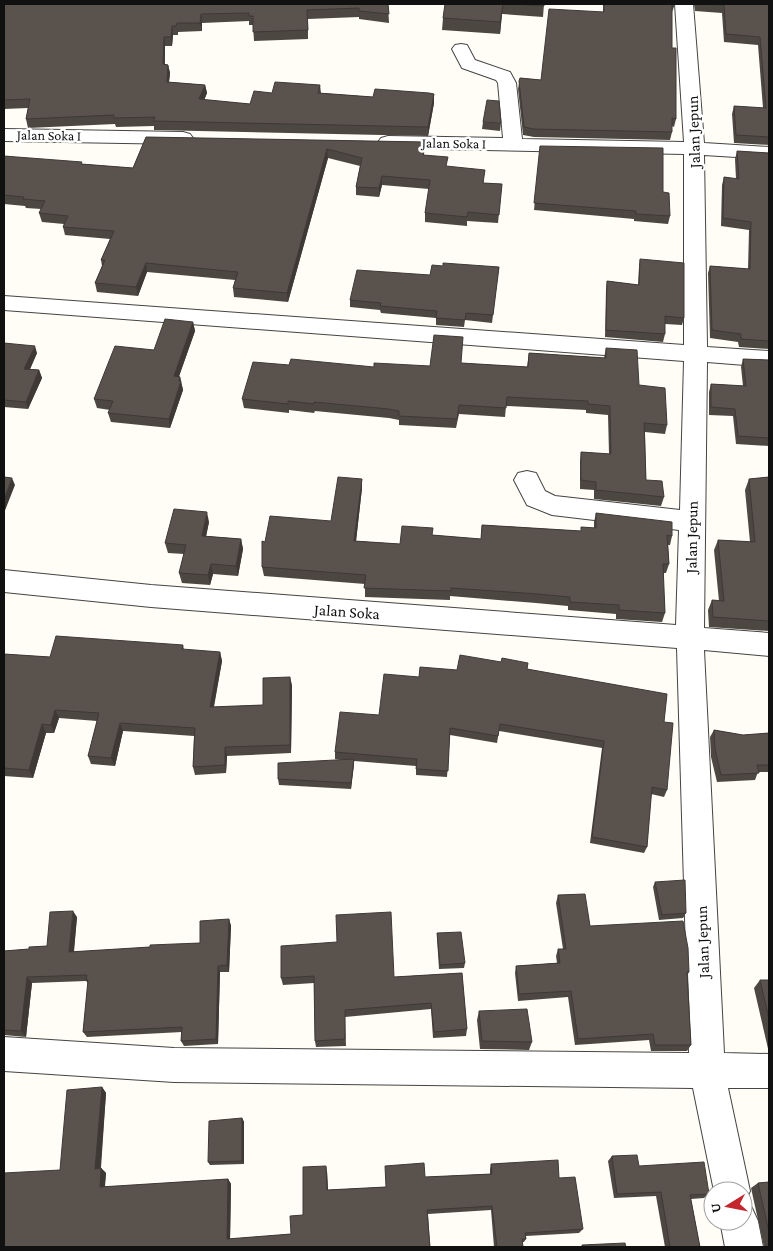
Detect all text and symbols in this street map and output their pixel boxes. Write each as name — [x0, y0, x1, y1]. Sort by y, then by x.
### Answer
street label: Jalan Jepun — [684, 95, 704, 171]
street label: Jalan Soka I — [15, 126, 81, 144]
street label: Jalan Soka I — [420, 134, 486, 152]
street label: Jalan Jepun — [682, 500, 702, 575]
street label: Jalan Soka — [312, 601, 381, 623]
street label: Jalan Jepun — [693, 905, 713, 981]
north arrow — [703, 1181, 753, 1231]
text: U — [706, 1202, 724, 1214]

